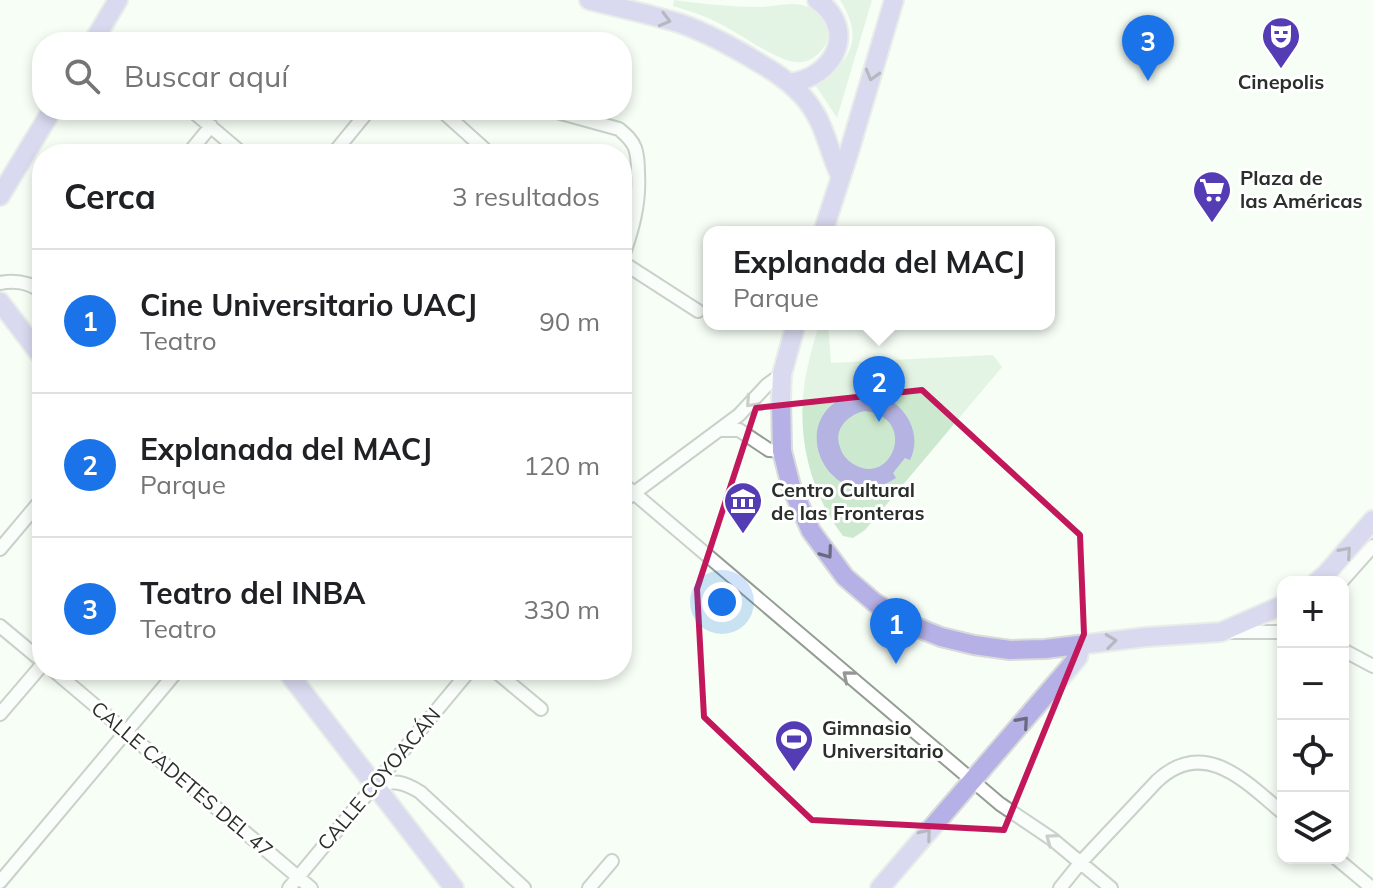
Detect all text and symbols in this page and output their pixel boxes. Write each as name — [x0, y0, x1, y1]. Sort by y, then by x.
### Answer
one-way arrow — [657, 10, 671, 27]
pin: 3 — [1122, 15, 1174, 81]
theatre icon: Cinepolis — [1260, 15, 1302, 70]
search box — [32, 32, 632, 120]
icon: search — [60, 54, 104, 98]
text: Buscar aquí — [124, 57, 289, 95]
one-way arrow — [865, 67, 881, 81]
place label: Cinepolis — [1238, 69, 1324, 94]
place label: Plaza de las Américas — [1240, 165, 1363, 213]
supermarket icon: Plaza de las Américas — [1191, 169, 1233, 224]
text: Cerca — [64, 175, 156, 218]
text: 3 resultados — [452, 180, 600, 213]
popup — [703, 226, 1055, 330]
text: Explanada del MACJ — [733, 243, 1025, 281]
text: Parque — [733, 281, 819, 314]
text: Cine Universitario UACJ — [140, 286, 477, 324]
text: 1 — [82, 305, 98, 338]
text: 90 m — [539, 305, 600, 338]
text: Teatro — [140, 324, 217, 357]
pin: 2 — [853, 356, 905, 422]
one-way arrow — [746, 393, 761, 407]
text: Explanada del MACJ — [140, 430, 432, 468]
text: 2 — [82, 449, 98, 482]
text: 120 m — [524, 449, 600, 482]
text: Parque — [140, 468, 226, 501]
place label: Centro Cultural de las Fronteras — [771, 477, 924, 525]
museum icon: Centro Cultural de las Fronteras — [722, 480, 764, 535]
one-way arrow — [817, 545, 832, 559]
one-way arrow — [1336, 546, 1350, 561]
text: Teatro del INBA — [140, 574, 365, 612]
map controls — [1277, 576, 1349, 864]
button: + — [1277, 576, 1349, 648]
your location — [702, 582, 742, 622]
text: 3 — [82, 593, 98, 626]
text: 330 m — [524, 593, 600, 626]
pin: 1 — [870, 598, 922, 664]
text: Teatro — [140, 612, 217, 645]
one-way arrow — [1105, 633, 1118, 650]
button: − — [1277, 648, 1349, 720]
one-way arrow — [843, 671, 858, 686]
street label: CALLE CADETES DEL 47 — [86, 695, 278, 862]
street label: CALLE COYOACÁN — [312, 702, 446, 855]
place label: Gimnasio Universitario — [822, 715, 944, 763]
one-way arrow — [1013, 716, 1028, 731]
sports icon: Gimnasio Universitario — [773, 718, 815, 773]
button: locate — [1277, 720, 1349, 792]
button: layers — [1277, 792, 1349, 864]
one-way arrow — [916, 829, 931, 844]
one-way arrow — [1045, 834, 1060, 849]

